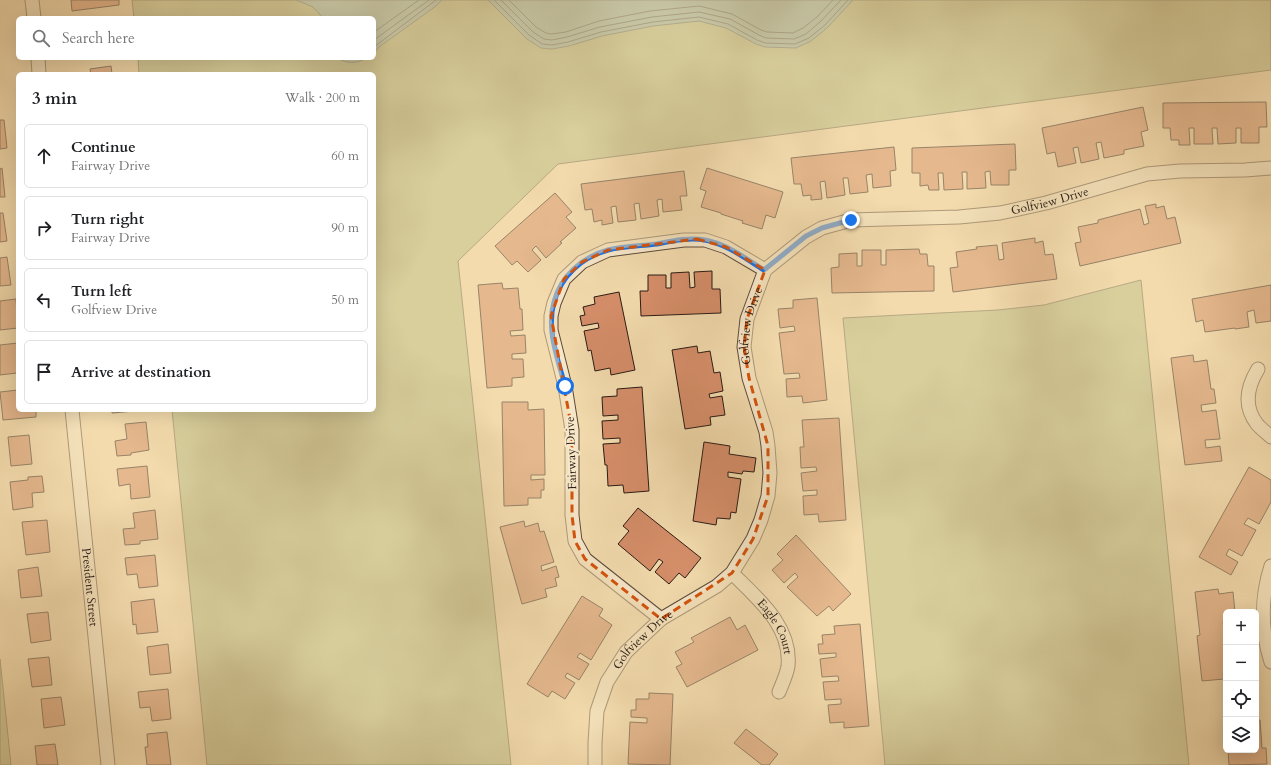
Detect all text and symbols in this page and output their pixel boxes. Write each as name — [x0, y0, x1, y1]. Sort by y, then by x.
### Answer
search box — [16, 16, 376, 60]
icon: search — [30, 27, 52, 49]
text: Search here — [62, 28, 135, 48]
text: 3 min — [32, 87, 77, 110]
text: Walk · 200 m — [285, 89, 360, 107]
text: Continue — [71, 137, 136, 157]
icon: ahead — [33, 145, 55, 167]
text: 60 m — [331, 147, 359, 165]
text: Fairway Drive — [71, 157, 150, 175]
street label: Golfview Drive — [1010, 183, 1090, 218]
text: Turn right — [71, 209, 144, 229]
route end — [842, 211, 860, 229]
icon: right — [33, 217, 55, 239]
text: 90 m — [331, 219, 359, 237]
text: Fairway Drive — [71, 229, 150, 247]
text: Turn left — [71, 281, 132, 301]
street label: Golfview Drive — [736, 285, 766, 366]
icon: left — [33, 289, 55, 311]
text: 50 m — [331, 291, 359, 309]
text: Golfview Drive — [71, 301, 157, 319]
icon: arrive — [33, 361, 55, 383]
text: Arrive at destination — [71, 362, 211, 382]
route start — [556, 377, 574, 395]
street label: Fairway Drive — [562, 416, 580, 490]
street label: President Street — [78, 547, 102, 627]
street label: Eagle Court — [754, 595, 796, 655]
street label: Golfview Drive — [609, 606, 676, 672]
map controls — [1223, 609, 1259, 753]
button: + — [1223, 609, 1259, 645]
button: − — [1223, 645, 1259, 681]
button: locate — [1223, 681, 1259, 717]
button: layers — [1223, 717, 1259, 753]

